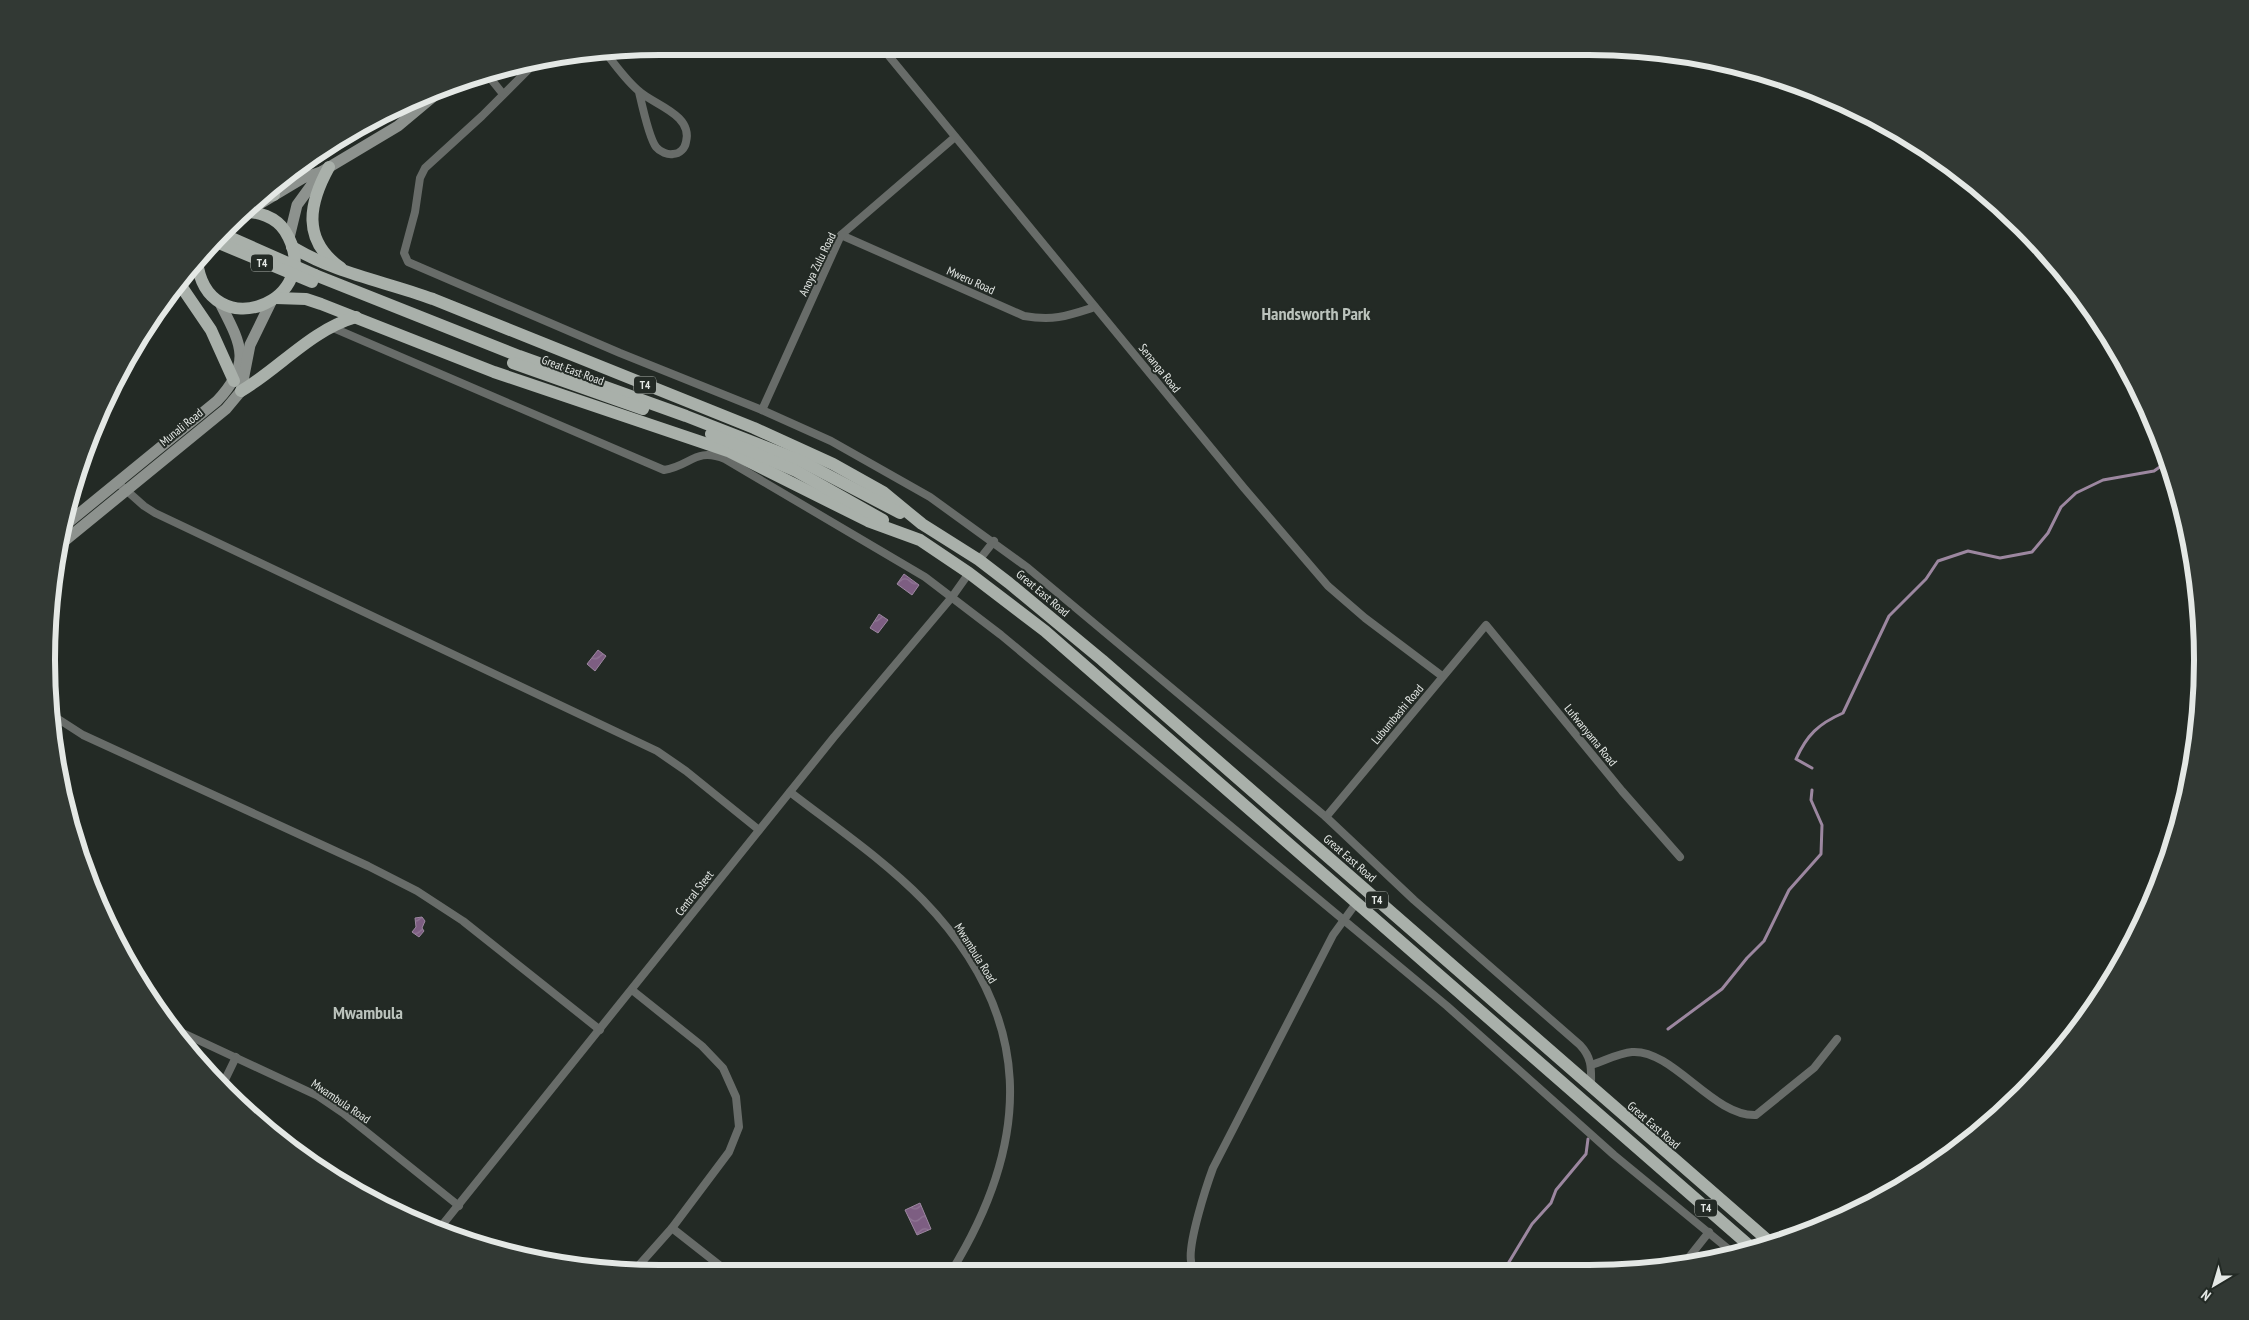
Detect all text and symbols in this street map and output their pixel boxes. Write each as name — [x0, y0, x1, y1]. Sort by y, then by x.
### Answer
street label: Anoya Zulu Road — [795, 230, 839, 298]
road number: T4 — [251, 254, 273, 272]
street label: Mweru Road — [945, 263, 997, 297]
district label: Handsworth Park — [1261, 302, 1371, 325]
street label: Senanga Road — [1136, 341, 1184, 395]
street label: Great East Road — [540, 352, 606, 388]
road number: T4 — [634, 376, 656, 394]
street label: Munali Road — [156, 405, 206, 449]
street label: Great East Road — [1013, 566, 1073, 620]
street label: Lubumbashi Road — [1368, 681, 1426, 747]
street label: Lufwanyama Road — [1562, 701, 1620, 769]
street label: Great East Road — [1321, 831, 1379, 885]
street label: Central Steet — [672, 867, 717, 919]
road number: T4 — [1366, 892, 1388, 908]
street label: Mwambula Road — [952, 920, 1000, 986]
district label: Mwambula — [333, 1001, 403, 1024]
street label: Mwambula Road — [308, 1076, 374, 1126]
street label: Great East Road — [1625, 1098, 1683, 1152]
road number: T4 — [1695, 1200, 1717, 1216]
north arrow — [2189, 1260, 2239, 1310]
text: N — [2197, 1286, 2215, 1305]

